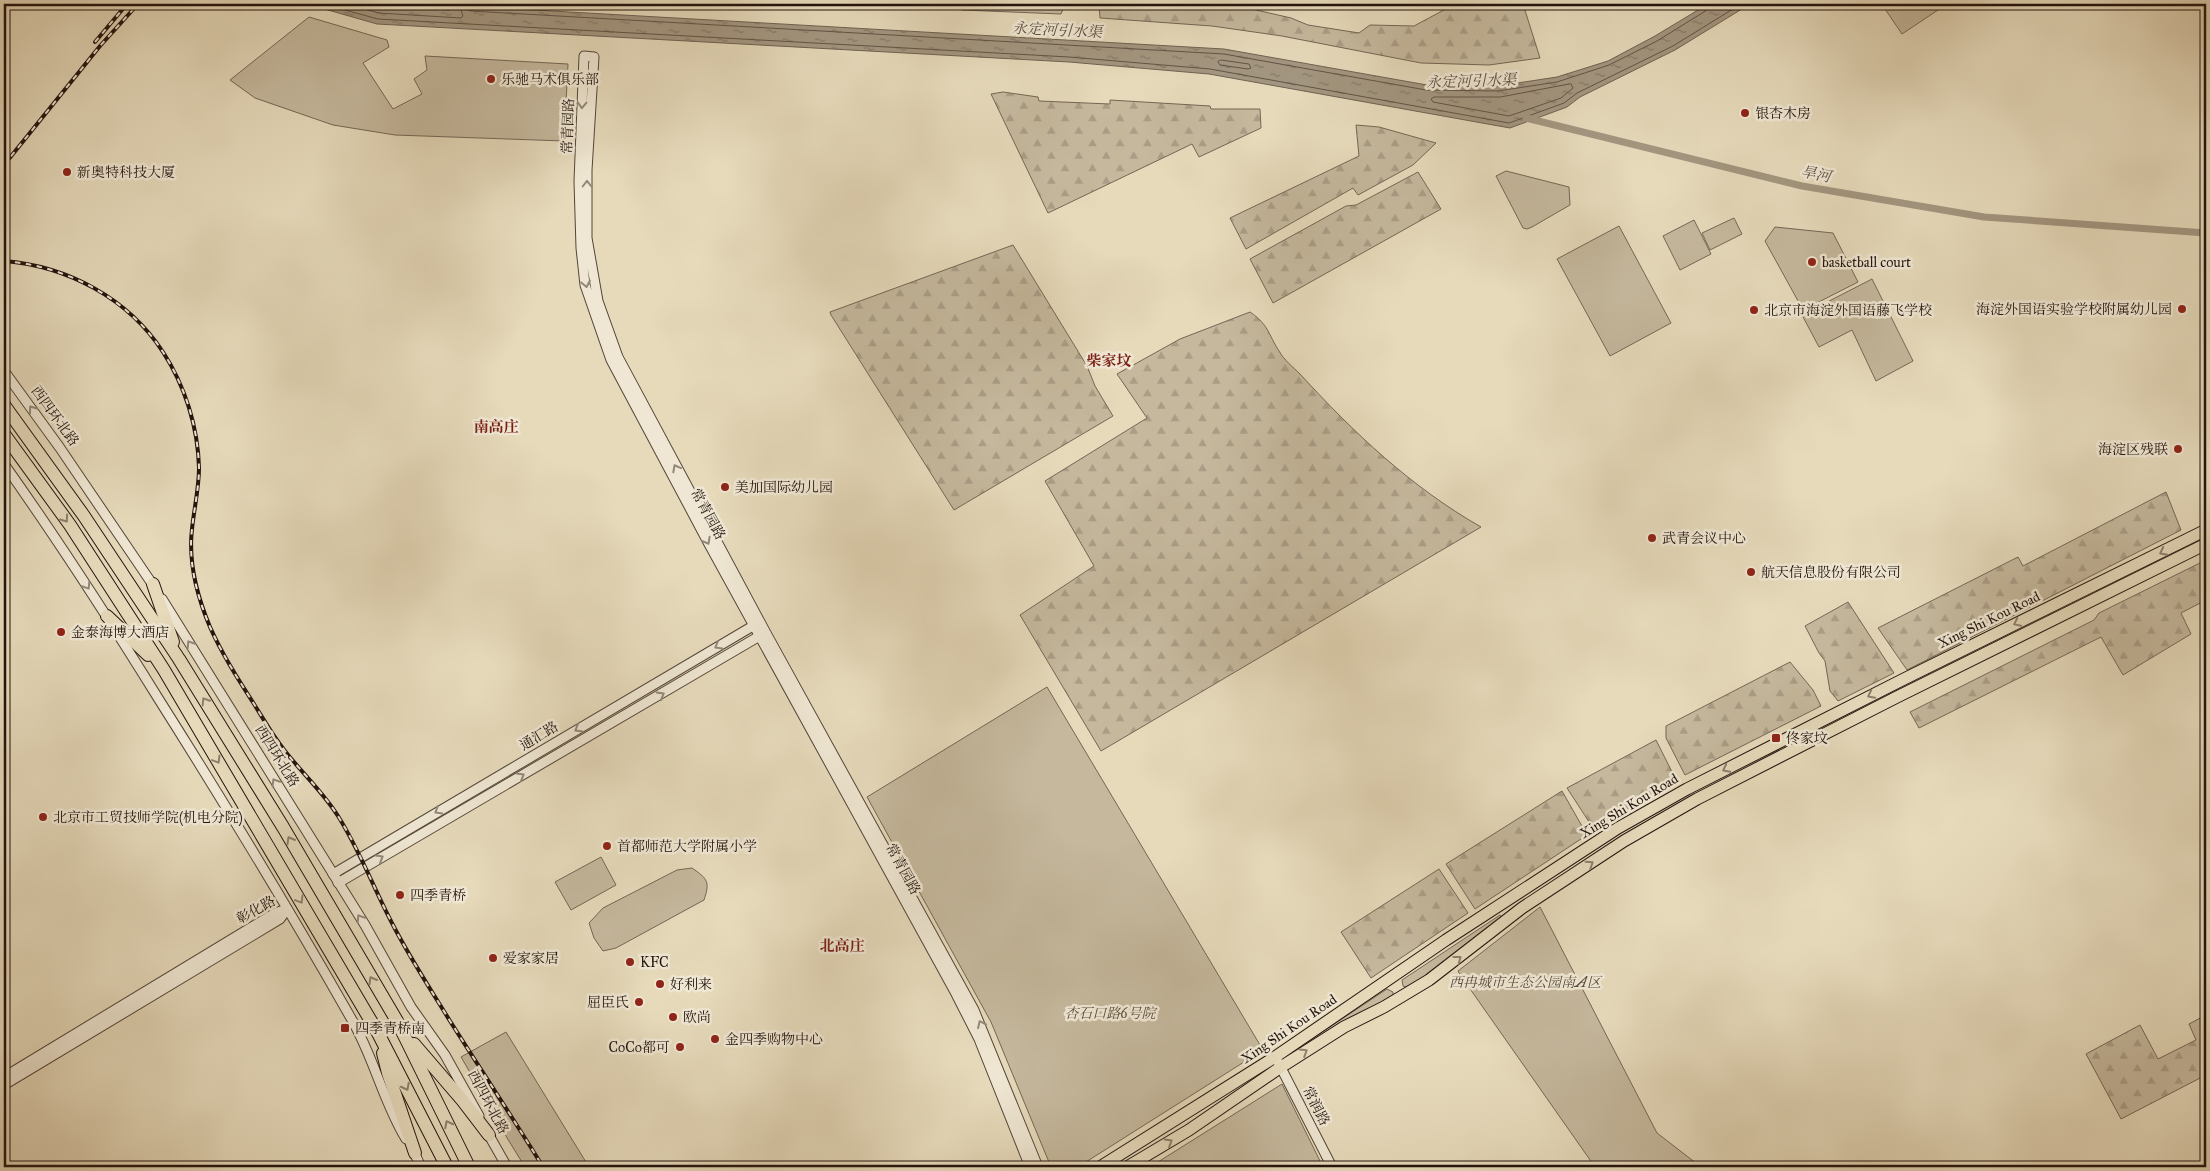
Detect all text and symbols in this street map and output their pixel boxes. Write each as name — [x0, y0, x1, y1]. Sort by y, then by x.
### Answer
water label: 永定河引水渠 — [1012, 19, 1104, 41]
water label: 永定河引水渠 — [1426, 70, 1518, 92]
place label: 乐驰马术俱乐部 — [501, 71, 599, 88]
marker: 乐驰马术俱乐部 — [485, 73, 497, 85]
street label: 常青园路 — [559, 98, 577, 154]
one-way arrow — [577, 101, 588, 109]
place label: 银杏木房 — [1755, 105, 1811, 122]
marker: 银杏木房 — [1739, 107, 1751, 119]
water label: 旱河 — [1800, 162, 1835, 186]
place label: 新奥特科技大厦 — [77, 164, 175, 181]
marker: 新奥特科技大厦 — [61, 166, 73, 178]
one-way arrow — [582, 180, 592, 188]
place label: basketball court — [1822, 254, 1911, 271]
marker: basketball court — [1806, 256, 1818, 268]
one-way arrow — [580, 280, 591, 288]
place label: 海淀外国语实验学校附属幼儿园 — [1976, 301, 2172, 318]
place label: 北京市海淀外国语藤飞学校 — [1764, 302, 1932, 319]
marker: 海淀外国语实验学校附属幼儿园 — [2176, 303, 2188, 315]
marker: 北京市海淀外国语藤飞学校 — [1748, 304, 1760, 316]
district label: 柴家坟 — [1086, 352, 1132, 370]
street label: 西四环北路 — [28, 383, 82, 449]
one-way arrow — [29, 406, 38, 415]
district label: 南高庄 — [473, 418, 519, 436]
place label: 海淀区残联 — [2098, 441, 2168, 458]
marker: 海淀区残联 — [2172, 443, 2184, 455]
one-way arrow — [672, 464, 682, 473]
place label: 美加国际幼儿园 — [735, 479, 833, 496]
marker: 美加国际幼儿园 — [719, 481, 731, 493]
street label: 常青园路 — [687, 485, 729, 543]
one-way arrow — [59, 513, 68, 522]
place label: 武青会议中心 — [1662, 530, 1746, 547]
marker: 武青会议中心 — [1646, 532, 1658, 544]
one-way arrow — [701, 536, 711, 545]
one-way arrow — [2159, 546, 2168, 556]
place label: 航天信息股份有限公司 — [1761, 564, 1901, 581]
marker: 航天信息股份有限公司 — [1745, 566, 1757, 578]
one-way arrow — [81, 580, 90, 590]
street label: Xing Shi Kou Road — [1935, 588, 2043, 652]
one-way arrow — [2013, 617, 2022, 628]
place label: 金泰海博大酒店 — [71, 624, 169, 641]
marker: 金泰海博大酒店 — [55, 626, 67, 638]
one-way arrow — [186, 640, 196, 649]
one-way arrow — [715, 640, 724, 650]
one-way arrow — [1867, 689, 1876, 699]
one-way arrow — [656, 691, 665, 701]
one-way arrow — [201, 698, 211, 707]
street label: 通汇路 — [517, 718, 561, 754]
street label: 西四环北路 — [251, 722, 303, 790]
one-way arrow — [575, 722, 584, 732]
place label: 佟家坟 — [1786, 730, 1828, 747]
marker: 佟家坟 — [1770, 732, 1782, 744]
one-way arrow — [211, 754, 221, 763]
one-way arrow — [1723, 763, 1732, 773]
street label: Xing Shi Kou Road — [1577, 770, 1681, 842]
one-way arrow — [515, 773, 524, 783]
one-way arrow — [272, 779, 282, 788]
one-way arrow — [435, 805, 444, 815]
place label: 北京市工贸技师学院(机电分院) — [53, 809, 243, 827]
marker: 北京市工贸技师学院(机电分院) — [37, 811, 49, 823]
one-way arrow — [287, 836, 297, 845]
place label: 首都师范大学附属小学 — [617, 838, 757, 855]
marker: 首都师范大学附属小学 — [601, 840, 613, 852]
street label: 常青园路 — [882, 840, 924, 898]
one-way arrow — [375, 854, 384, 864]
one-way arrow — [1584, 861, 1593, 870]
place label: 四季青桥 — [410, 887, 466, 904]
marker: 四季青桥 — [394, 889, 406, 901]
street label: 彰化路 — [234, 892, 278, 928]
one-way arrow — [293, 894, 303, 903]
one-way arrow — [357, 914, 367, 923]
district label: 北高庄 — [819, 937, 865, 955]
place label: 爱家家居 — [503, 950, 559, 967]
marker: 爱家家居 — [487, 952, 499, 964]
place label: KFC — [640, 954, 669, 971]
marker: KFC — [624, 956, 636, 968]
one-way arrow — [1452, 956, 1462, 965]
park label: 西冉城市生态公园南A区 — [1449, 974, 1603, 991]
one-way arrow — [369, 976, 379, 985]
place label: 好利来 — [670, 976, 712, 993]
marker: 好利来 — [654, 978, 666, 990]
street label: Xing Shi Kou Road — [1238, 991, 1340, 1067]
place label: 屈臣氏 — [587, 994, 629, 1011]
marker: 屈臣氏 — [633, 996, 645, 1008]
park label: 杏石口路6号院 — [1064, 1005, 1158, 1022]
place label: 欧尚 — [683, 1009, 711, 1026]
marker: 欧尚 — [667, 1011, 679, 1023]
place label: 四季青桥南 — [355, 1020, 425, 1037]
one-way arrow — [977, 1021, 987, 1030]
marker: 四季青桥南 — [339, 1022, 351, 1034]
place label: 金四季购物中心 — [725, 1031, 823, 1048]
marker: 金四季购物中心 — [709, 1033, 721, 1045]
place label: CoCo都可 — [609, 1039, 670, 1056]
marker: CoCo都可 — [674, 1041, 686, 1053]
one-way arrow — [1299, 1049, 1308, 1058]
street label: 西四环北路 — [464, 1067, 512, 1137]
one-way arrow — [400, 1081, 410, 1090]
street label: 常润路 — [1299, 1083, 1333, 1129]
one-way arrow — [444, 1120, 454, 1129]
one-way arrow — [1164, 1139, 1173, 1149]

